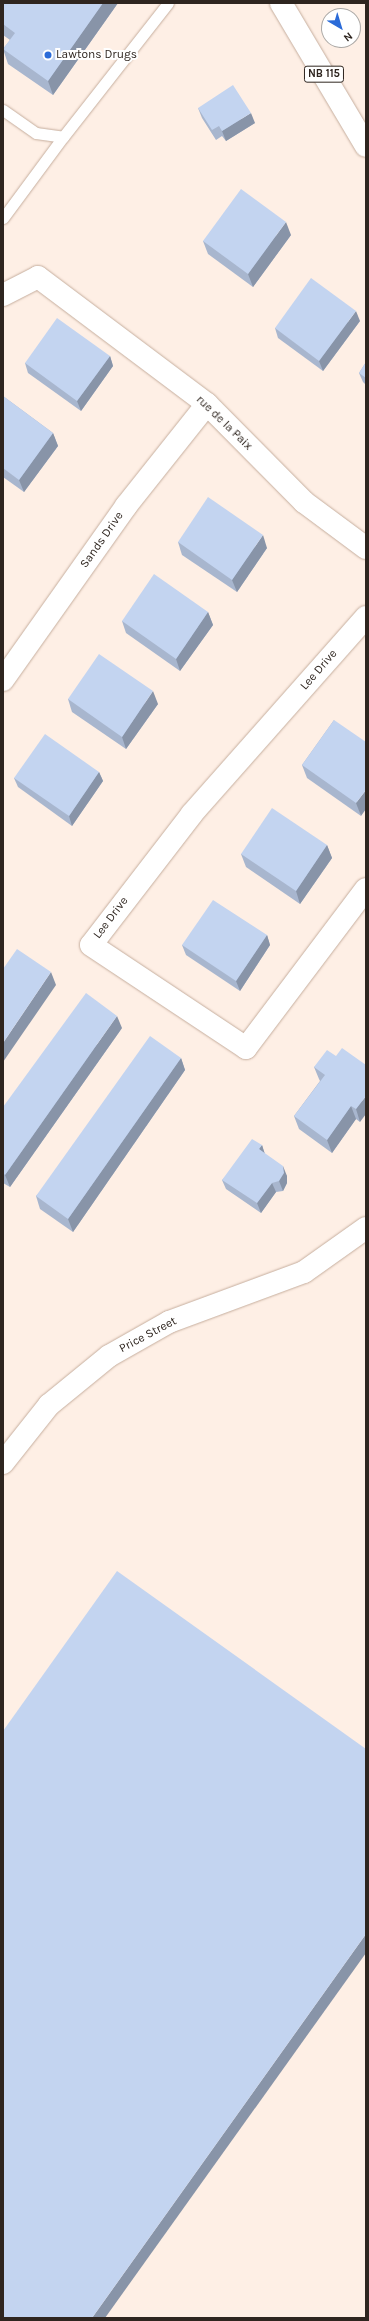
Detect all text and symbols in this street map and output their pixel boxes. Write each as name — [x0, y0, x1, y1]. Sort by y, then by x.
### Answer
north arrow — [321, 8, 361, 48]
text: N — [341, 30, 355, 45]
place label: Lawtons Drugs — [56, 48, 137, 62]
marker: Lawtons Drugs — [43, 50, 53, 60]
road number: NB 115 — [303, 65, 345, 83]
street label: rue de la Paix — [193, 393, 255, 453]
street label: Sands Drive — [77, 509, 127, 571]
street label: Lee Drive — [298, 647, 340, 693]
street label: Lee Drive — [91, 894, 131, 942]
street label: Price Street — [117, 1314, 179, 1356]

